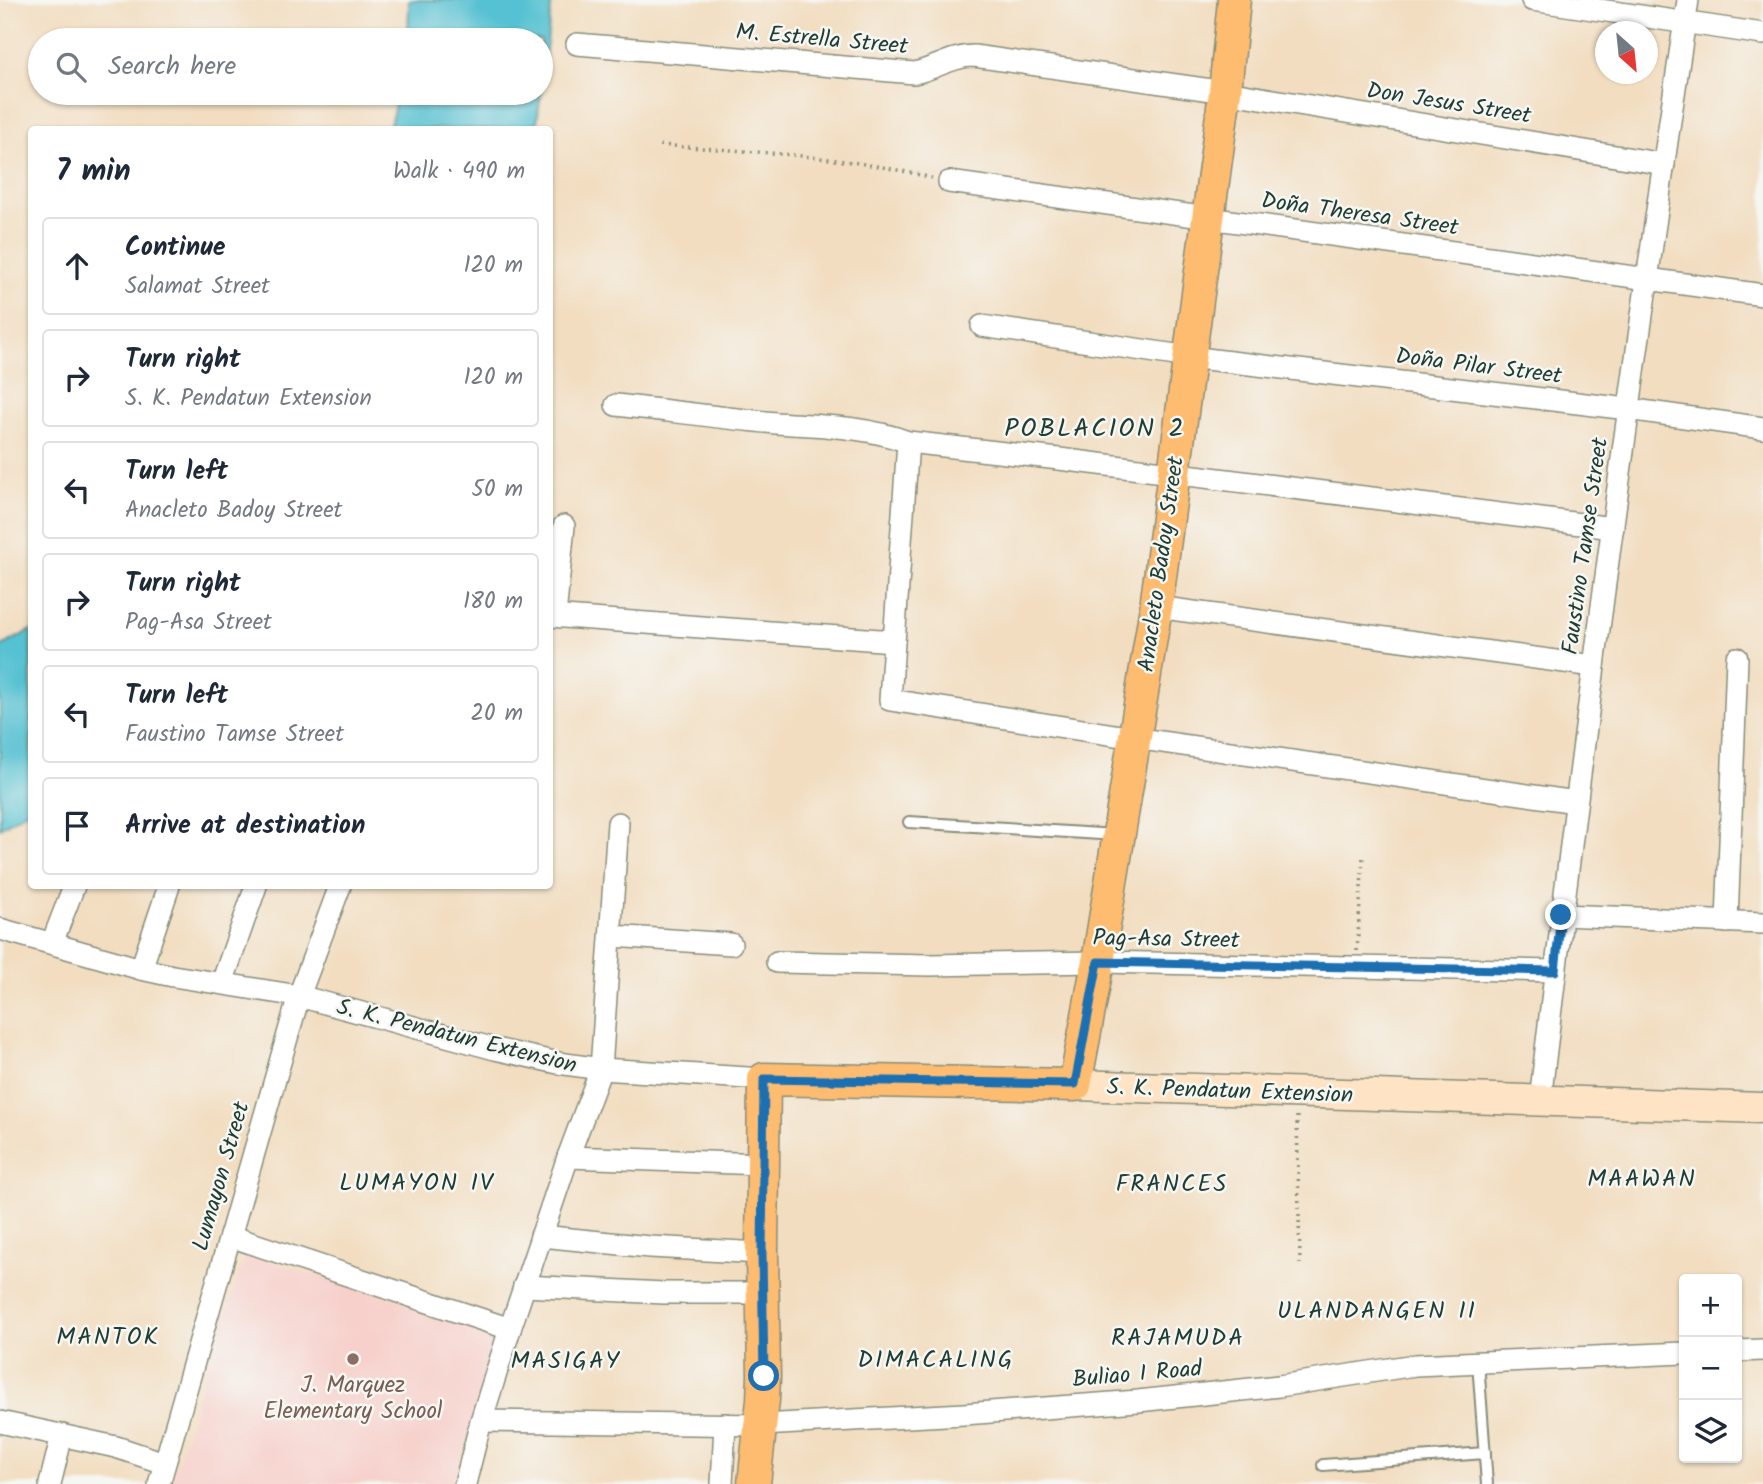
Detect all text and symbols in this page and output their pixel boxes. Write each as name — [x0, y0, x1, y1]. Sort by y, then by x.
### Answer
street label: M. Estrella Street — [734, 15, 910, 66]
north arrow — [1595, 21, 1658, 84]
search box — [28, 28, 553, 105]
text: Search here — [108, 46, 236, 88]
icon: search — [52, 48, 90, 86]
street label: Don Jesus Street — [1364, 73, 1535, 135]
text: 7 min — [56, 148, 131, 196]
text: Walk · 490 m — [393, 154, 525, 190]
street label: Doña Theresa Street — [1259, 183, 1462, 247]
text: Continue — [125, 227, 226, 269]
icon: ahead — [58, 247, 96, 285]
text: 120 m — [463, 248, 523, 284]
text: Salamat Street — [125, 269, 270, 305]
text: Turn right — [125, 339, 241, 381]
street label: Doña Pilar Street — [1394, 339, 1565, 395]
icon: right — [58, 359, 96, 397]
text: 120 m — [463, 360, 523, 396]
text: S. K. Pendatun Extension — [125, 381, 372, 417]
district label: POBLACION 2 — [1004, 408, 1186, 450]
street label: Faustino Tamse Street — [1553, 434, 1619, 657]
text: Turn left — [125, 451, 228, 493]
street label: Anacleto Badoy Street — [1129, 453, 1195, 674]
icon: left — [58, 471, 96, 509]
text: 50 m — [472, 472, 523, 508]
text: Anacleto Badoy Street — [125, 493, 342, 529]
text: Turn right — [125, 563, 241, 605]
icon: right — [58, 583, 96, 621]
text: 180 m — [463, 584, 523, 620]
text: Pag-Asa Street — [125, 605, 272, 641]
text: Turn left — [125, 675, 228, 717]
icon: left — [58, 695, 96, 733]
text: 20 m — [471, 696, 523, 732]
text: Faustino Tamse Street — [125, 717, 344, 753]
text: Arrive at destination — [125, 805, 365, 847]
icon: arrive — [58, 807, 96, 845]
route end — [1545, 899, 1576, 930]
street label: Pag-Asa Street — [1092, 921, 1241, 959]
street label: S. K. Pendatun Extension — [332, 990, 581, 1084]
street label: S. K. Pendatun Extension — [1106, 1070, 1354, 1114]
street label: Lumayon Street — [183, 1097, 261, 1255]
district label: MAAWAN — [1587, 1160, 1697, 1199]
district label: LUMAYON IV — [339, 1164, 495, 1203]
district label: FRANCES — [1116, 1165, 1228, 1204]
map controls — [1679, 1274, 1742, 1463]
button: + — [1679, 1274, 1742, 1337]
district label: ULANDANGEN II — [1277, 1292, 1477, 1331]
district label: MANTOK — [56, 1318, 160, 1357]
district label: RAJAMUDA — [1111, 1319, 1245, 1358]
button: − — [1679, 1337, 1742, 1400]
district label: DIMACALING — [858, 1341, 1014, 1380]
district label: MASIGAY — [511, 1342, 621, 1381]
marker: J. Marquez Elementary School — [345, 1351, 361, 1367]
street label: Buliao I Road — [1071, 1351, 1204, 1399]
route start — [748, 1360, 779, 1391]
place label: J. Marquez Elementary School — [264, 1368, 443, 1430]
button: layers — [1679, 1400, 1742, 1463]

